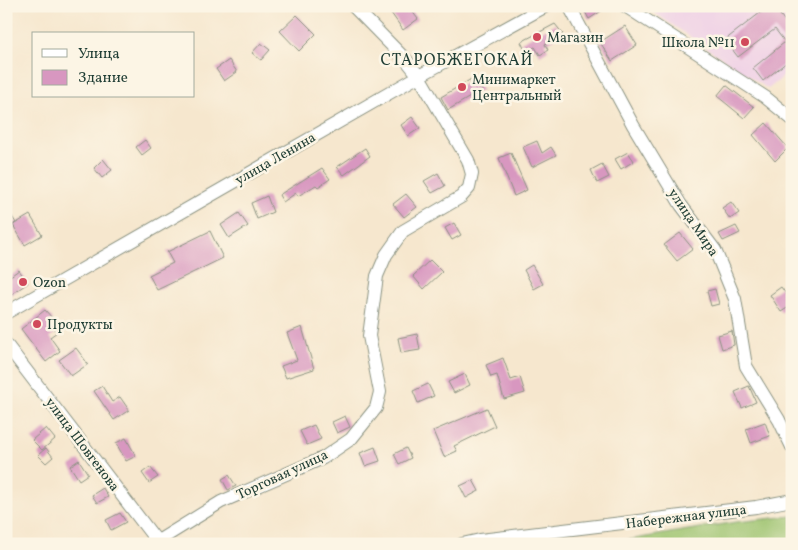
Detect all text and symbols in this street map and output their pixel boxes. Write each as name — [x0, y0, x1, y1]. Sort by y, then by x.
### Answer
place label: Магазин — [547, 29, 604, 48]
marker: Магазин — [531, 31, 543, 43]
legend — [32, 32, 195, 98]
place label: Школа №11 — [662, 34, 735, 53]
marker: Школа №11 — [739, 36, 751, 48]
text: Улица — [78, 44, 120, 65]
district label: СТАРОБЖЕГОКАЙ — [380, 50, 534, 72]
text: Здание — [78, 68, 128, 89]
place label: Минимаркет Центральный — [472, 71, 562, 106]
marker: Минимаркет Центральный — [456, 81, 468, 93]
street label: улица Ленина — [232, 128, 320, 190]
street label: улица Мира — [663, 185, 723, 261]
place label: Ozon — [33, 274, 66, 293]
marker: Ozon — [17, 276, 29, 288]
place label: Продукты — [47, 316, 113, 335]
marker: Продукты — [31, 318, 43, 330]
street label: улица Шовгенова — [40, 394, 123, 496]
street label: Торговая улица — [234, 446, 331, 505]
street label: Набережная улица — [625, 501, 748, 534]

